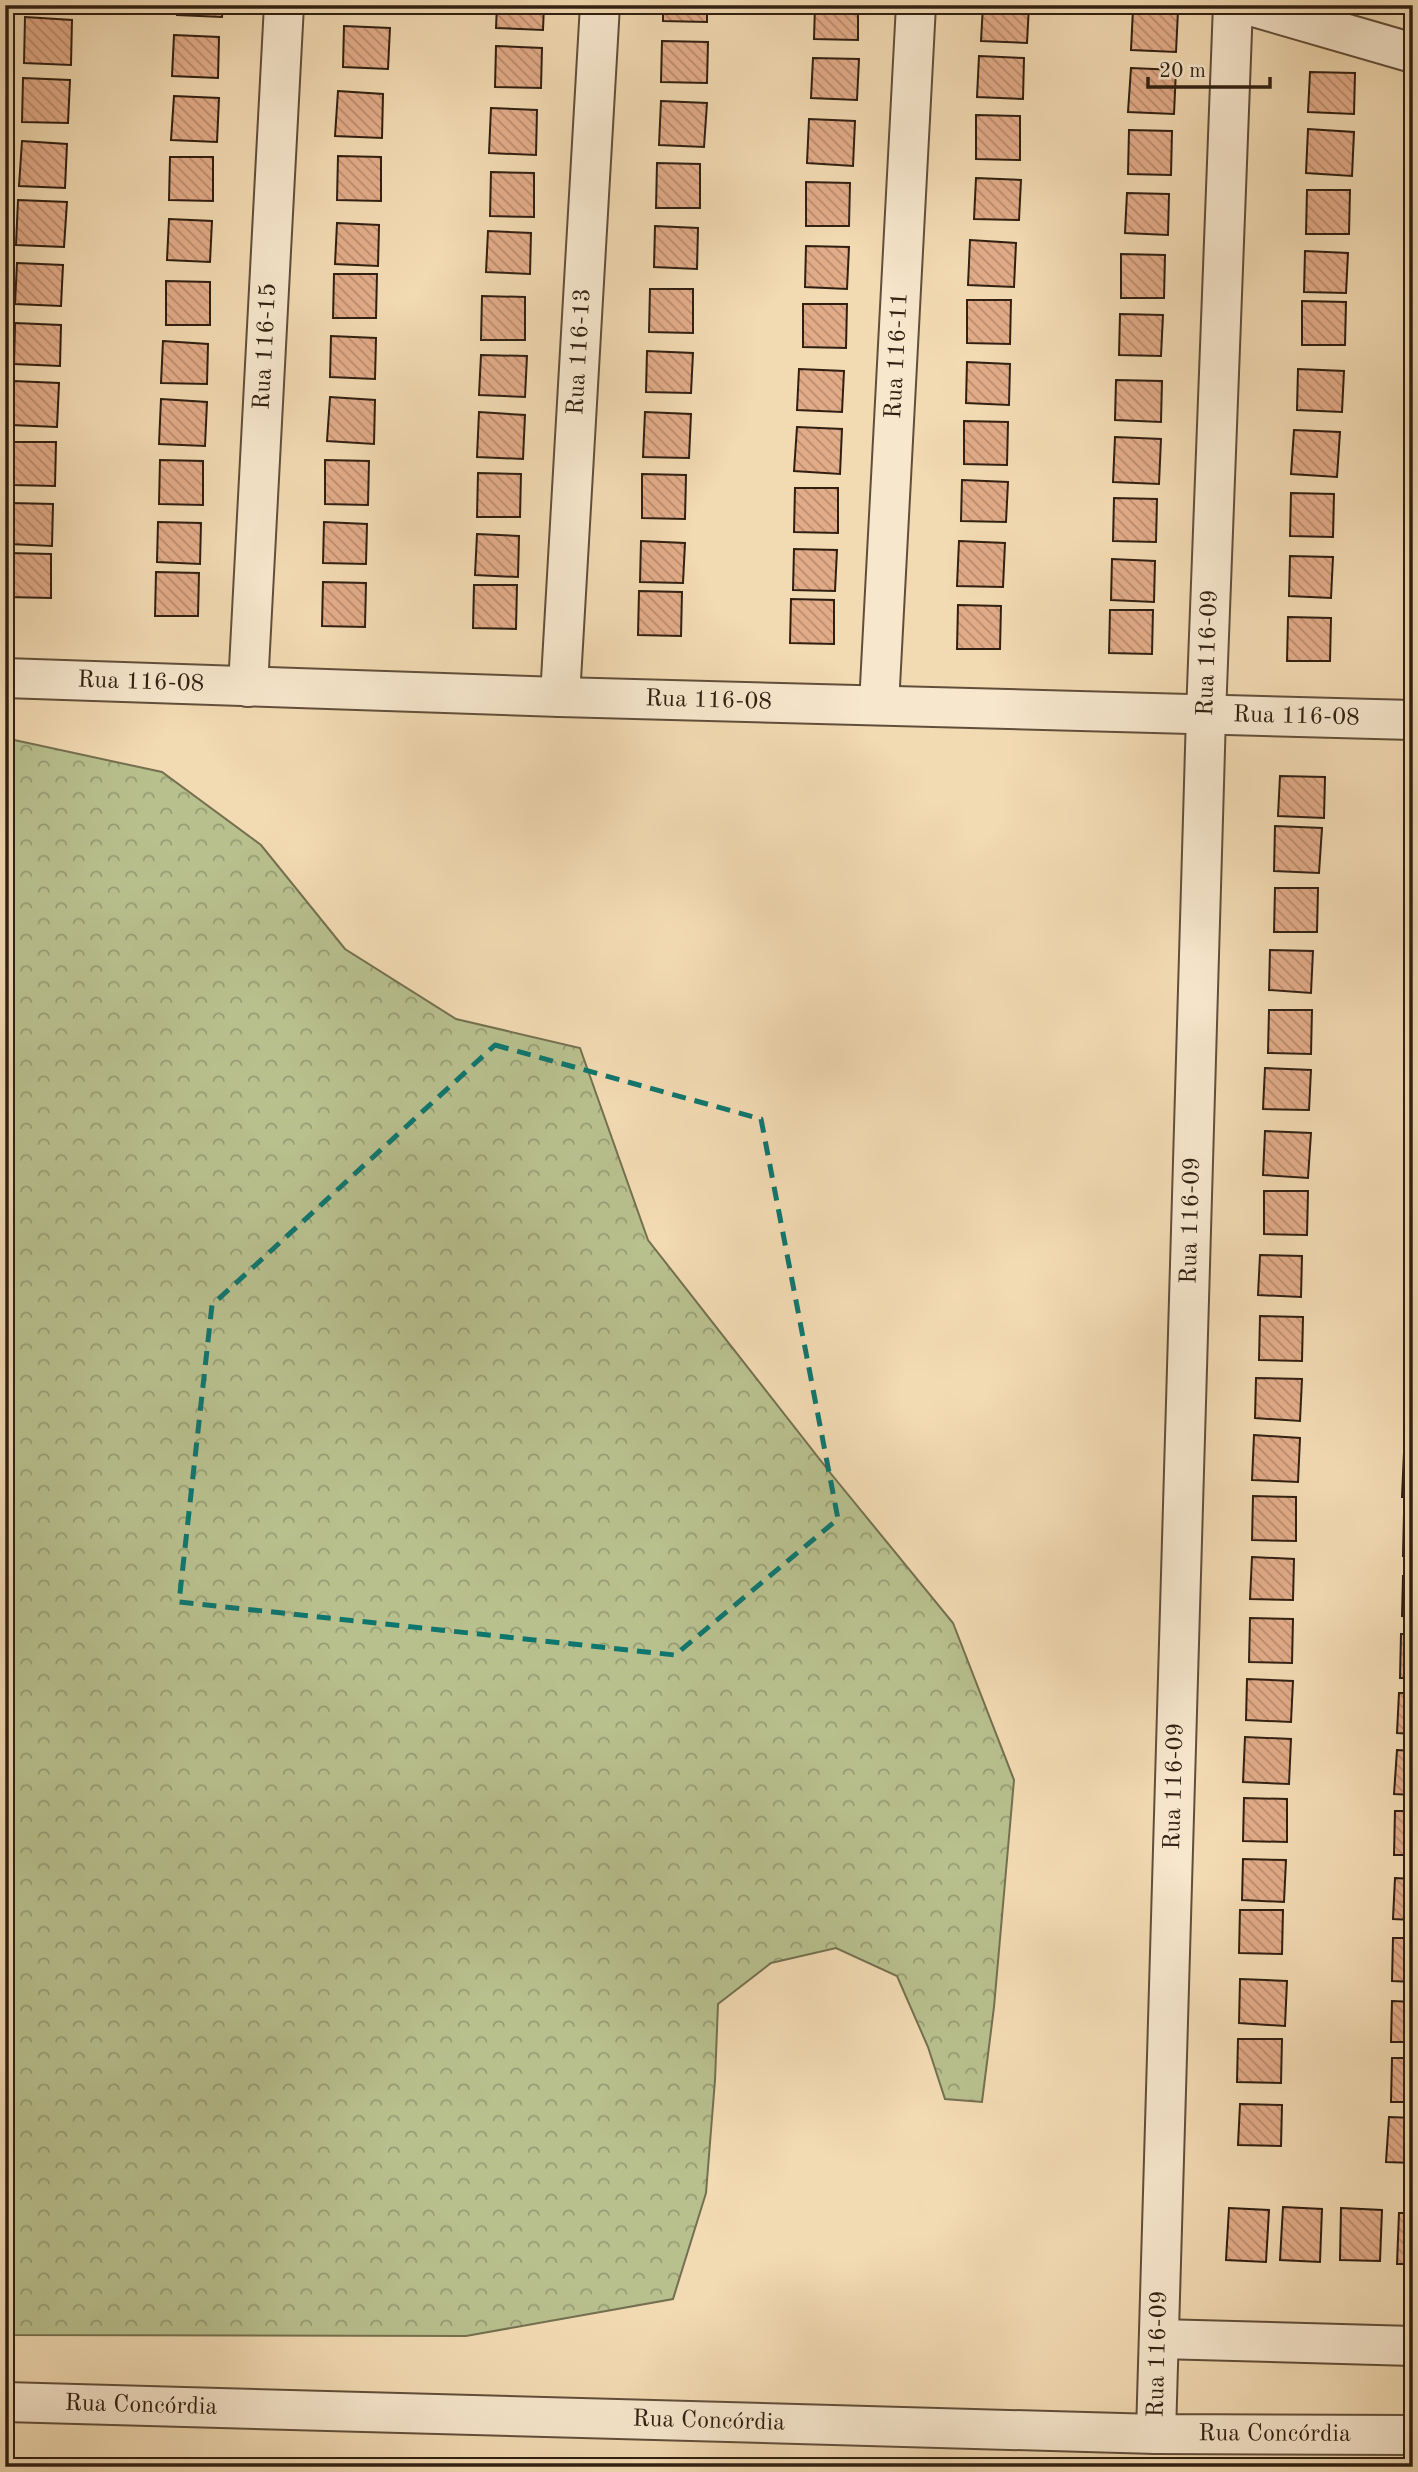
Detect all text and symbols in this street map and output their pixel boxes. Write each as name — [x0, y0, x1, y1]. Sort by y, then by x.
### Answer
scale bar — [1148, 46, 1271, 90]
text: 20 m — [1159, 61, 1206, 82]
street label: Rua 116-15 — [251, 282, 281, 411]
street label: Rua 116-13 — [564, 287, 596, 416]
street label: Rua 116-11 — [882, 291, 913, 420]
street label: Rua 116-09 — [1194, 589, 1223, 717]
street label: Rua 116-08 — [77, 668, 205, 697]
street label: Rua 116-08 — [645, 687, 772, 715]
street label: Rua 116-08 — [1233, 703, 1360, 731]
street label: Rua 116-09 — [1177, 1157, 1205, 1284]
street label: Rua 116-09 — [1161, 1722, 1189, 1850]
street label: Rua 116-09 — [1144, 2290, 1172, 2418]
street label: Rua Concórdia — [64, 2392, 218, 2420]
street label: Rua Concórdia — [632, 2407, 786, 2436]
street label: Rua Concórdia — [1198, 2422, 1351, 2447]

